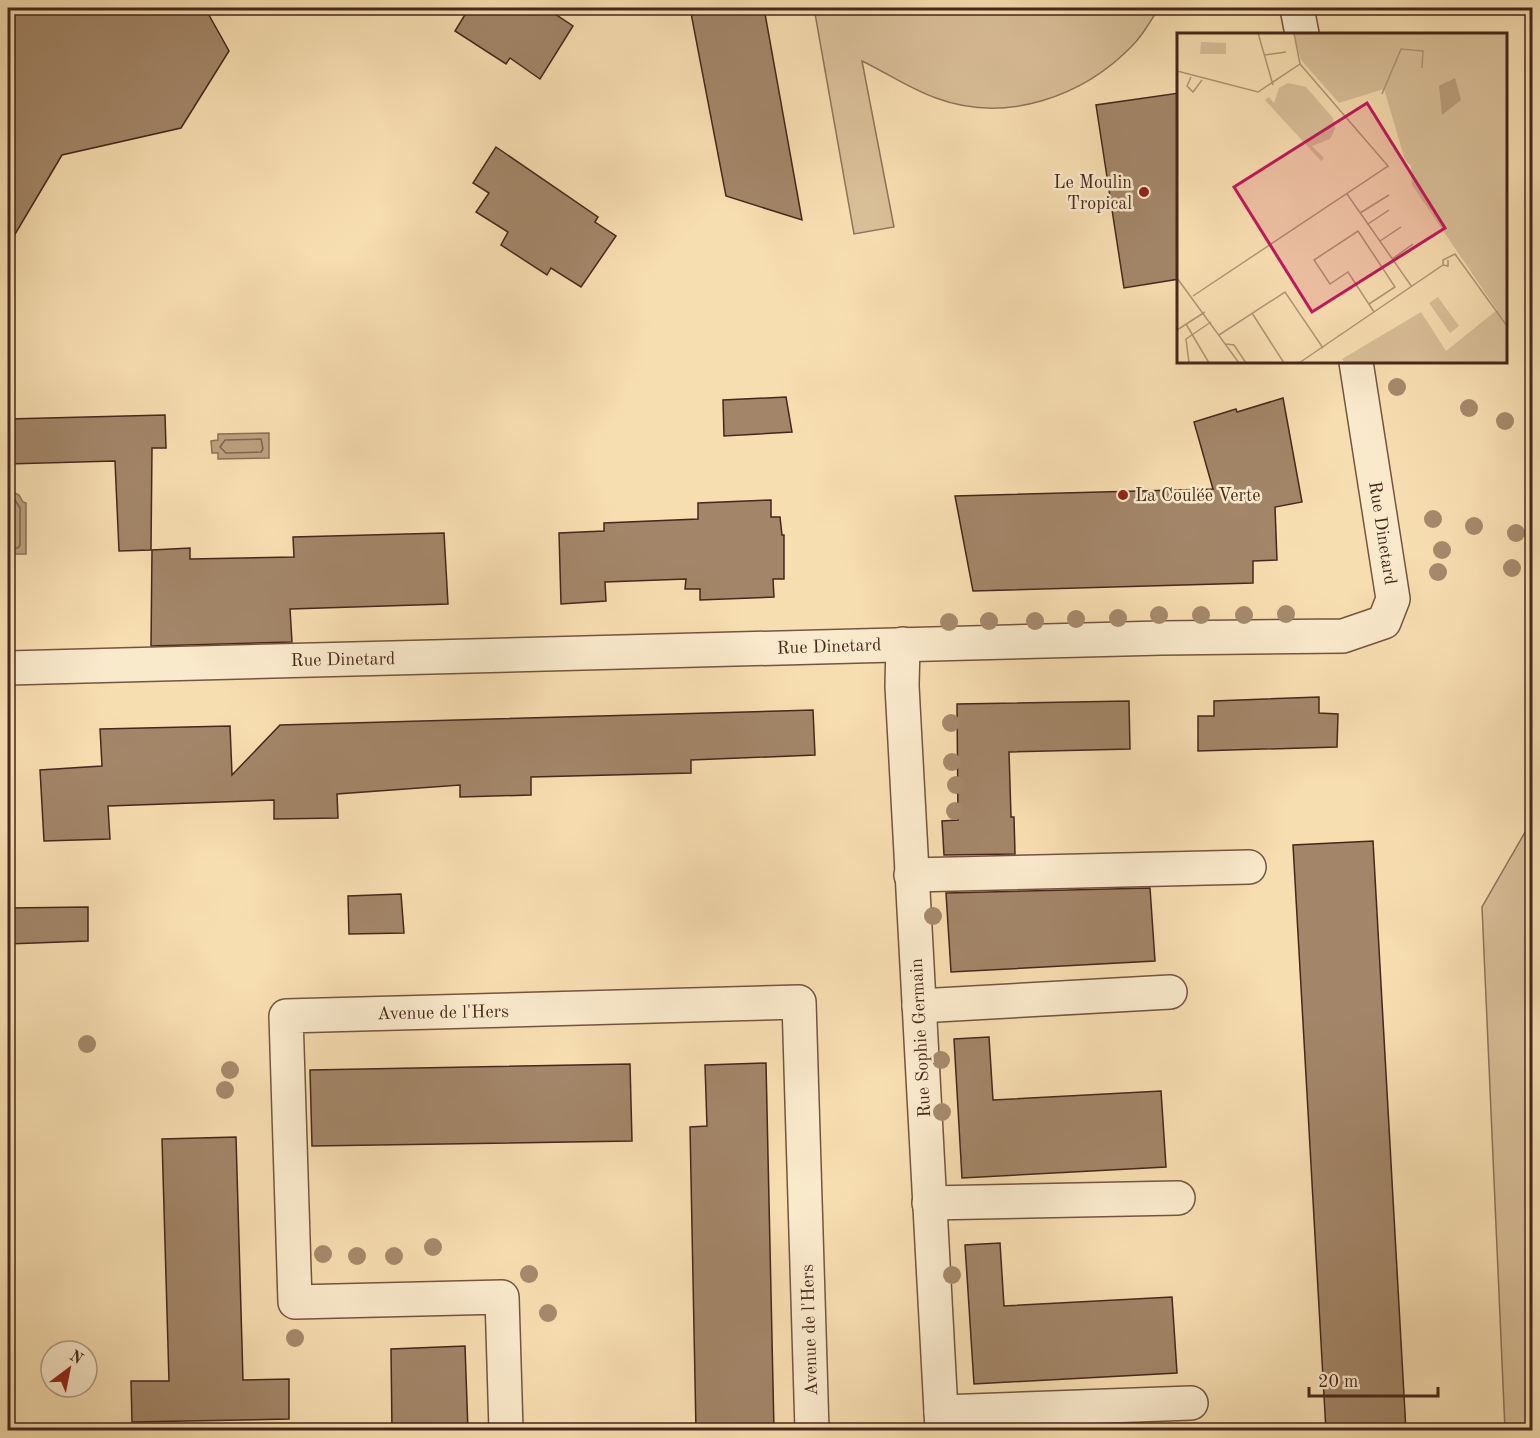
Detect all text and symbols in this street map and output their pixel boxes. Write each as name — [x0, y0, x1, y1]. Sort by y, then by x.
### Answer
inset map — [1177, 33, 1507, 363]
place label: Le Moulin Tropical — [1054, 174, 1132, 213]
marker: Le Moulin Tropical — [1137, 185, 1151, 199]
street label: Rue Dinetard — [1365, 480, 1399, 586]
place label: La Coulée Verte — [1135, 487, 1260, 505]
marker: La Coulée Verte — [1116, 488, 1130, 502]
street label: Rue Dinetard — [776, 636, 882, 658]
street label: Rue Dinetard — [291, 650, 396, 670]
street label: Rue Sophie Germain — [908, 958, 934, 1118]
street label: Avenue de l'Hers — [377, 1003, 509, 1023]
street label: Avenue de l'Hers — [799, 1264, 821, 1396]
north arrow — [39, 1339, 99, 1399]
text: N — [66, 1348, 86, 1368]
scale bar — [1309, 1360, 1438, 1398]
text: 20 m — [1318, 1373, 1358, 1391]

